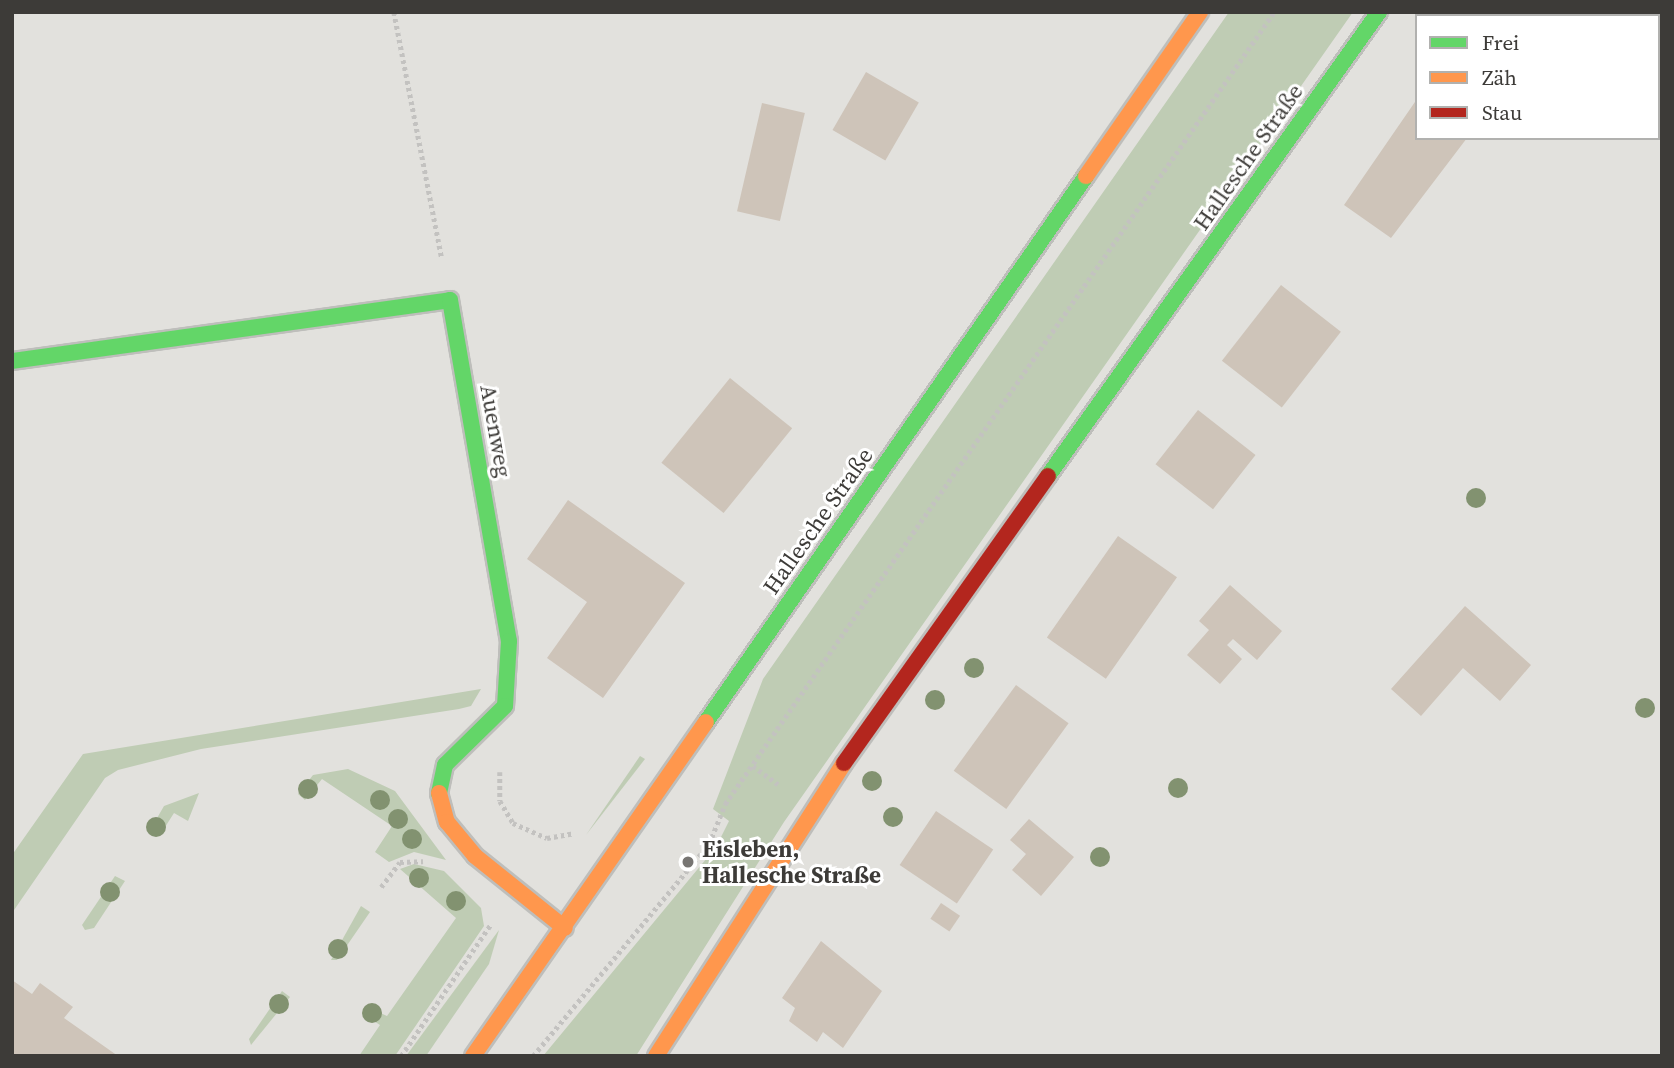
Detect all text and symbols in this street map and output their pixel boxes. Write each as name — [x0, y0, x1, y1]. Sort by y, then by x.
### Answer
legend — [1415, 14, 1660, 140]
text: Frei — [1482, 28, 1519, 57]
text: Zäh — [1482, 63, 1517, 92]
street label: Hallesche Straße — [1187, 79, 1309, 235]
text: Stau — [1482, 98, 1522, 127]
street label: Auenweg — [474, 382, 518, 480]
street label: Hallesche Straße — [757, 443, 879, 599]
place label: Eisleben, Hallesche Straße — [702, 835, 881, 889]
marker: Eisleben, Hallesche Straße — [680, 854, 696, 870]

